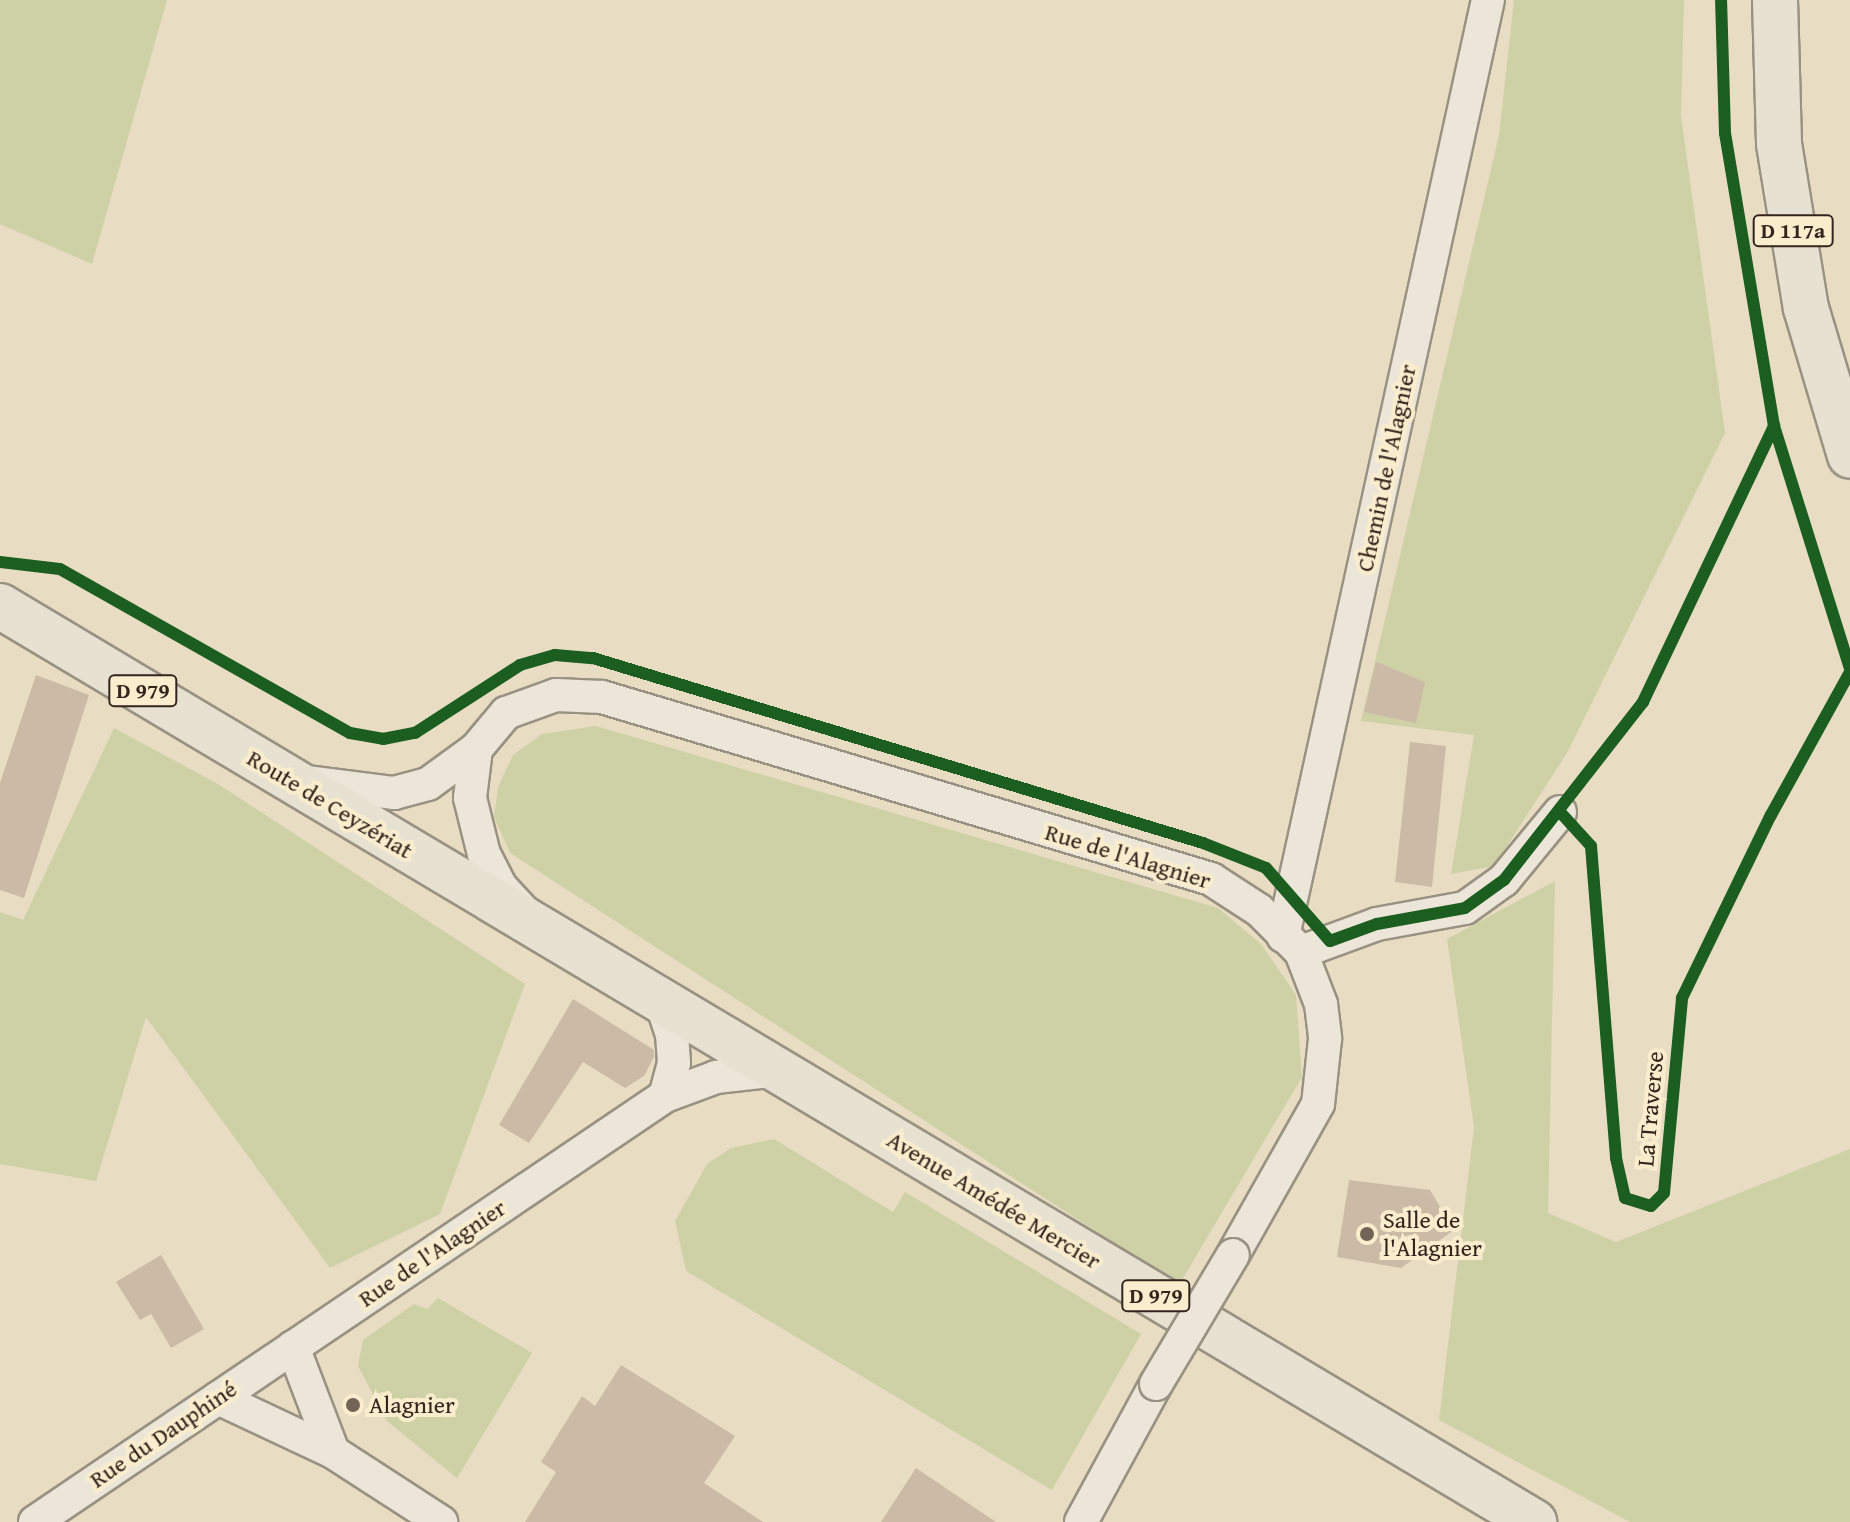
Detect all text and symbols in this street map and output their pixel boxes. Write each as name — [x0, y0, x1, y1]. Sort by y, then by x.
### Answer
road number: D 117a — [1751, 213, 1835, 249]
street label: Chemin de l'Alagnier — [1350, 362, 1422, 574]
road number: D 979 — [107, 673, 179, 709]
street label: Route de Ceyzériat — [242, 743, 418, 865]
street label: Rue de l'Alagnier — [1042, 817, 1214, 895]
street label: La Traverse — [1631, 1050, 1669, 1168]
street label: Avenue Amédée Mercier — [882, 1125, 1106, 1275]
street label: Rue de l'Alagnier — [353, 1193, 511, 1313]
place label: Salle de l'Alagnier — [1383, 1206, 1482, 1262]
marker: Salle de l'Alagnier — [1358, 1225, 1376, 1243]
road number: D 979 — [1120, 1278, 1192, 1314]
street label: Rue du Dauphiné — [84, 1374, 242, 1494]
place label: Alagnier — [369, 1391, 455, 1419]
marker: Alagnier — [344, 1396, 362, 1414]

